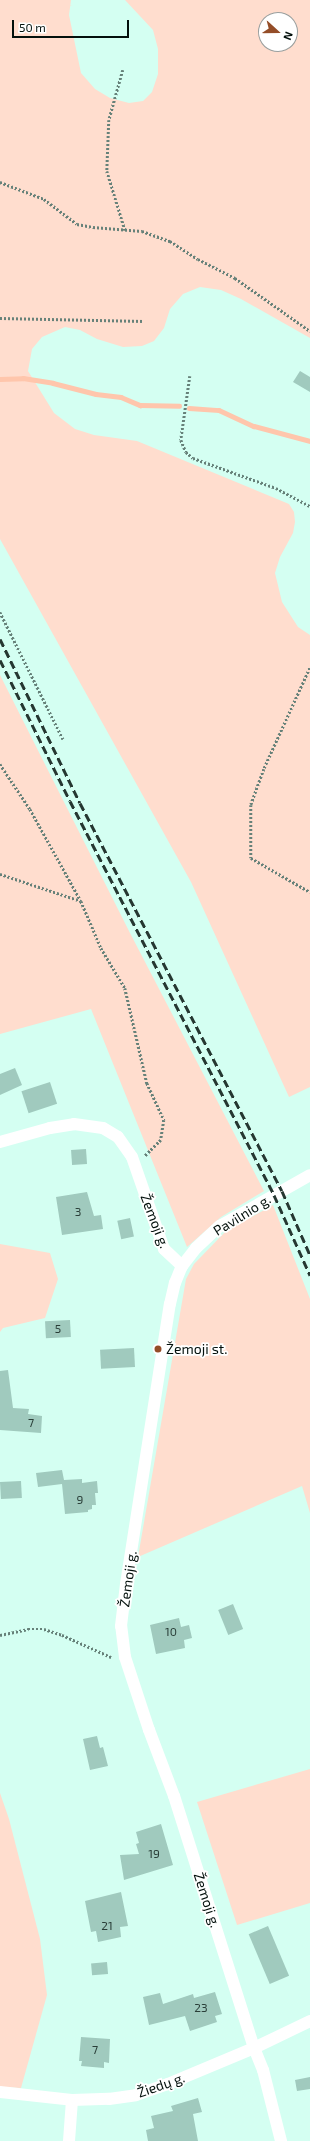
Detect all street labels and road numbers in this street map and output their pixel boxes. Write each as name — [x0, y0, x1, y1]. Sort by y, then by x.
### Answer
street label: Žemoji g. — [137, 1191, 173, 1251]
street label: Pavilnio g. — [210, 1191, 274, 1239]
street label: Žemoji g. — [116, 1550, 140, 1608]
street label: Žemoji g. — [190, 1870, 224, 1930]
street label: Žiedų g. — [135, 2069, 187, 2101]

